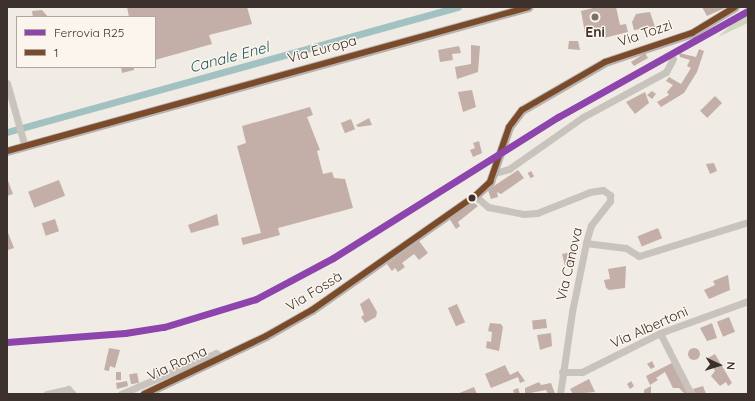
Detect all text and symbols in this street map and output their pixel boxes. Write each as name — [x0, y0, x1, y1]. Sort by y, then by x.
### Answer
marker: Eni — [590, 12, 600, 22]
legend — [16, 16, 156, 68]
street label: Via Tozzi — [616, 16, 674, 50]
place label: Eni — [585, 24, 605, 40]
text: Ferrovia R25 — [54, 25, 124, 40]
street label: Via Europa — [286, 32, 358, 66]
water label: Canale Enel — [187, 38, 271, 76]
text: 1 — [54, 45, 58, 60]
unlabelled marker — [467, 193, 477, 203]
street label: Via Canova — [552, 226, 586, 302]
street label: Via Fossà — [283, 267, 345, 315]
street label: Via Albertoni — [608, 302, 690, 352]
street label: Via Roma — [145, 342, 209, 384]
north arrow — [699, 345, 739, 385]
text: N — [724, 361, 738, 370]

